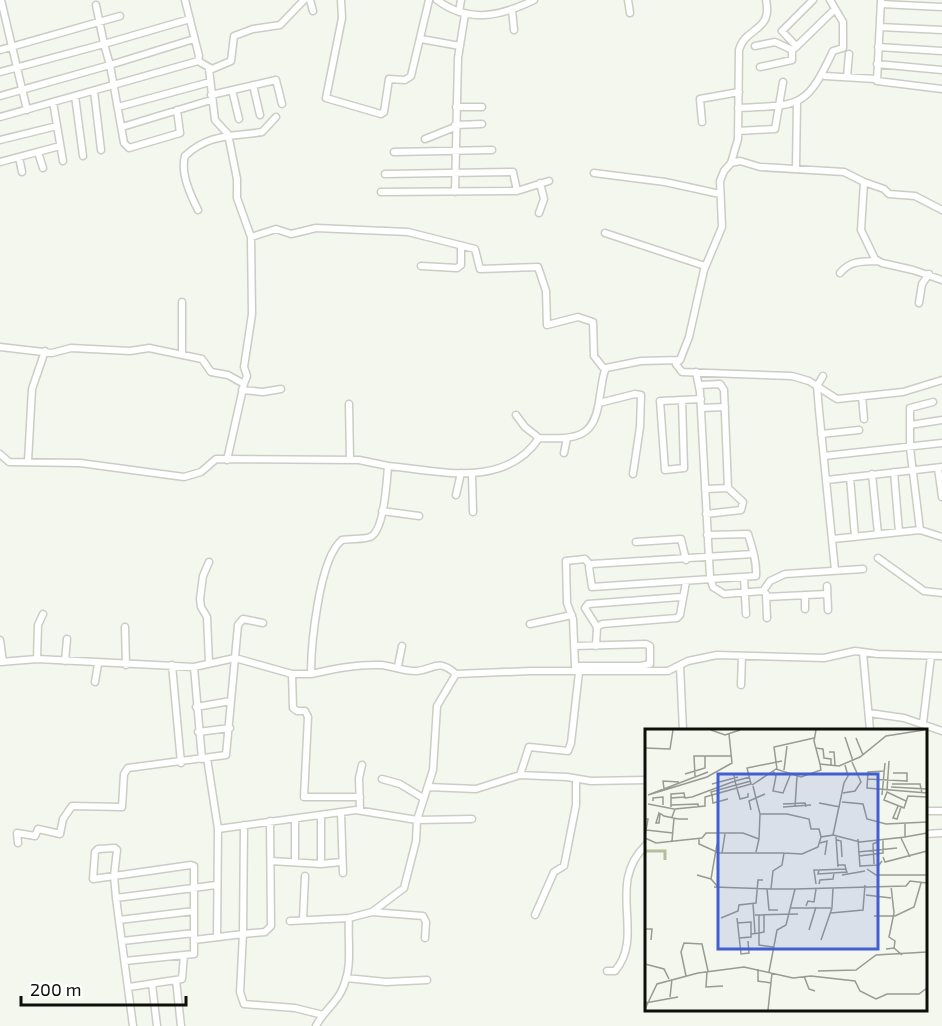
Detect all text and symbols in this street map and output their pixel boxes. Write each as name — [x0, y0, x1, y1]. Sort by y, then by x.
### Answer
inset map — [645, 729, 927, 1011]
scale bar — [21, 969, 186, 1007]
text: 200 m — [30, 978, 82, 1000]

